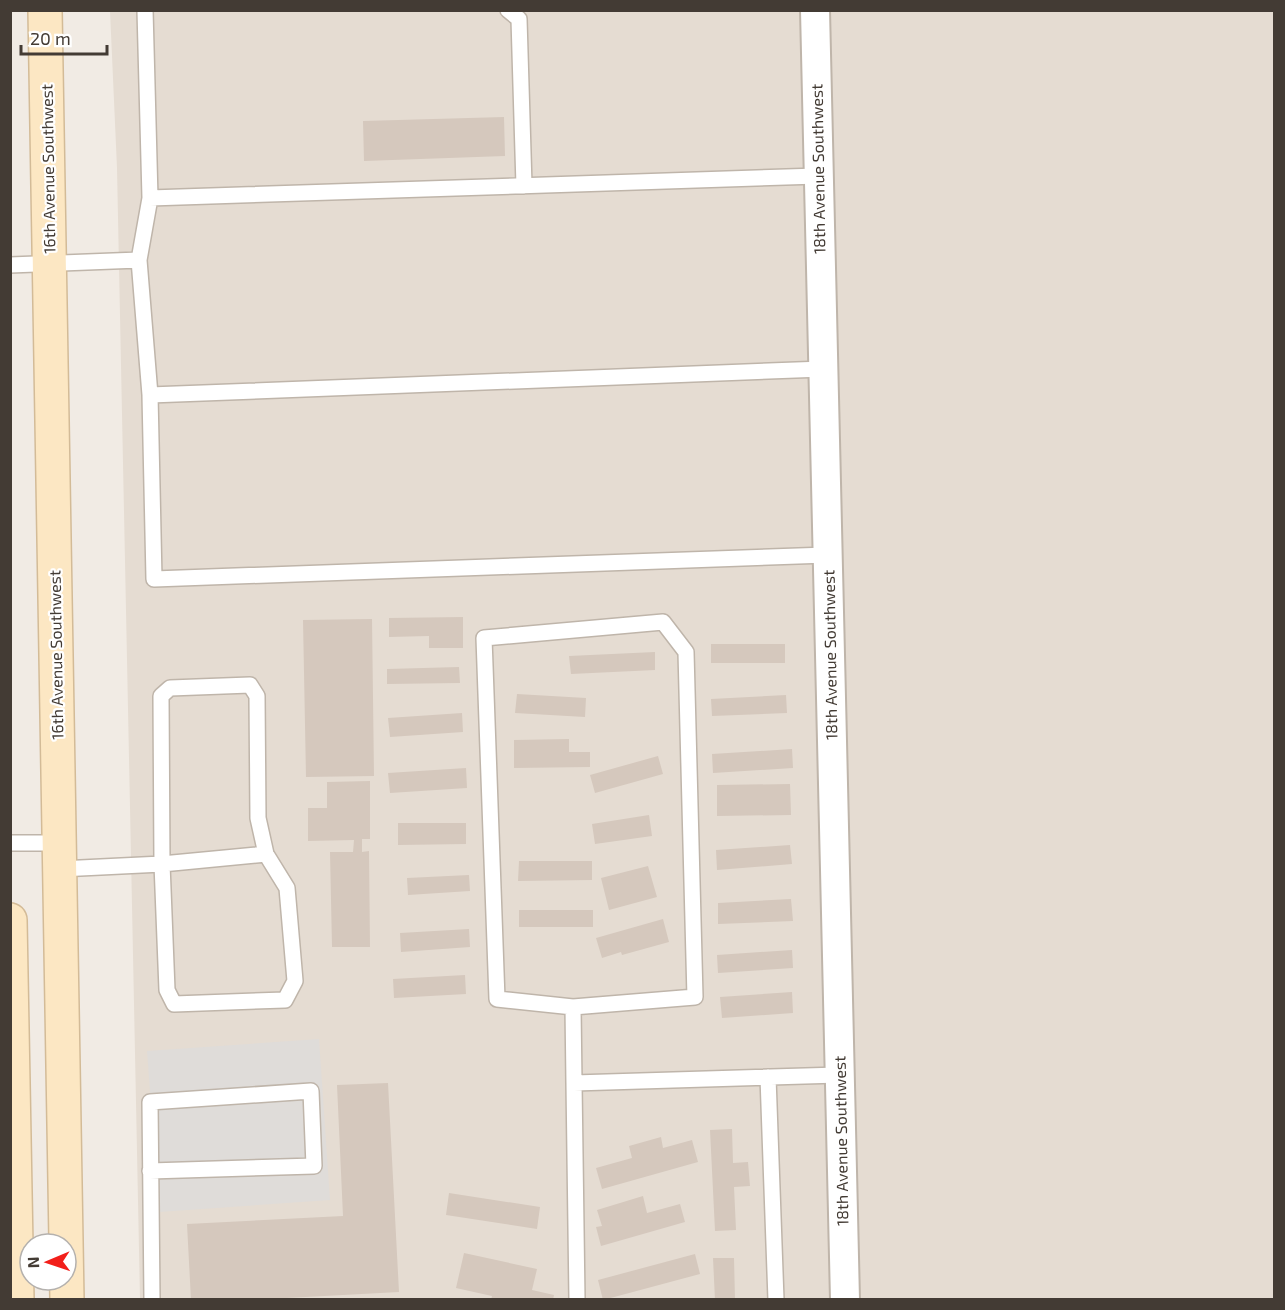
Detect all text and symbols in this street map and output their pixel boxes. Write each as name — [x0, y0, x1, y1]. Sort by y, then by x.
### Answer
scale bar — [21, 18, 106, 56]
text: 20 m — [30, 27, 71, 49]
street label: 16th Avenue Southwest — [37, 84, 58, 254]
street label: 18th Avenue Southwest — [807, 84, 828, 254]
street label: 16th Avenue Southwest — [45, 570, 66, 740]
street label: 18th Avenue Southwest — [819, 570, 840, 740]
street label: 18th Avenue Southwest — [830, 1056, 851, 1226]
north arrow — [18, 1232, 78, 1292]
text: N — [23, 1256, 42, 1269]

